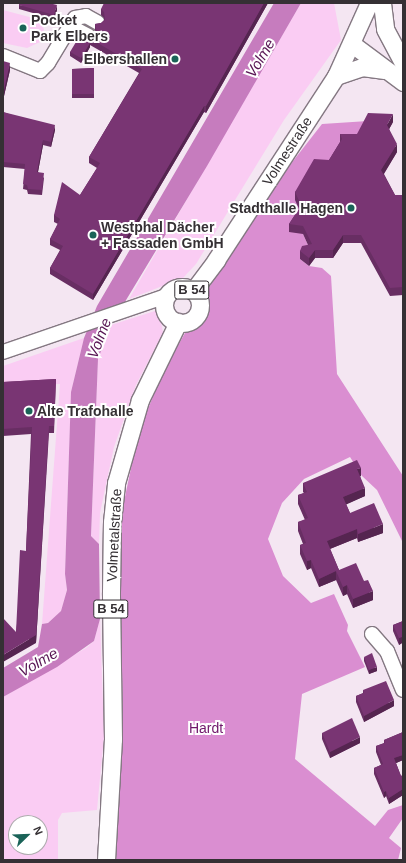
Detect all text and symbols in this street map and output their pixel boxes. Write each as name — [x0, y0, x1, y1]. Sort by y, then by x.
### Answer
place label: Pocket Park Elbers — [31, 12, 108, 44]
marker: Pocket Park Elbers — [18, 23, 28, 33]
water label: Volme — [241, 35, 279, 81]
place label: Elbershallen — [84, 51, 167, 67]
marker: Elbershallen — [170, 54, 180, 64]
street label: Volmestraße — [259, 113, 315, 189]
place label: Stadthalle Hagen — [229, 200, 343, 216]
marker: Stadthalle Hagen — [346, 203, 356, 213]
place label: Westphal Dächer + Fassaden GmbH — [101, 219, 224, 252]
marker: Westphal Dächer + Fassaden GmbH — [88, 230, 98, 240]
road number: B 54 — [174, 279, 210, 301]
water label: Volme — [83, 315, 115, 361]
place label: Alte Trafohalle — [37, 403, 133, 419]
marker: Alte Trafohalle — [24, 406, 34, 416]
street label: Volmetalstraße — [103, 488, 125, 582]
road number: B 54 — [93, 598, 129, 620]
water label: Volme — [15, 644, 61, 680]
park label: Hardt — [189, 720, 223, 736]
north arrow — [8, 815, 48, 855]
text: N — [31, 825, 45, 837]

